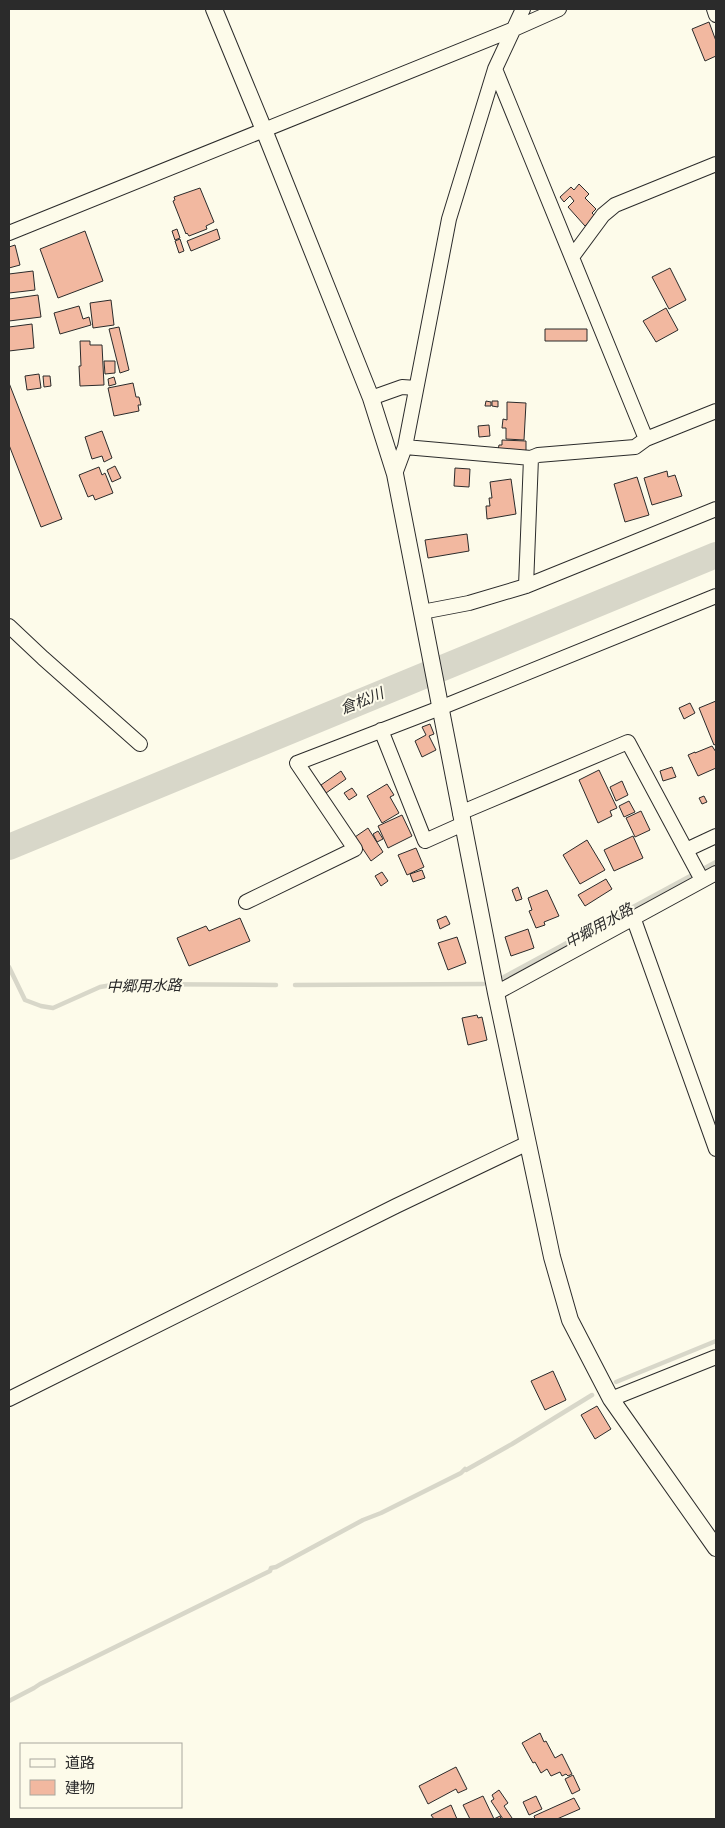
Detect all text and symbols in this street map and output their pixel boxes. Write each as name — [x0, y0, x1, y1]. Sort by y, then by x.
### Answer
water label: 倉松川 — [337, 683, 388, 718]
water label: 中郷用水路 — [561, 898, 638, 952]
water label: 中郷用水路 — [106, 975, 184, 996]
legend — [20, 1743, 182, 1808]
text: 道路 — [65, 1753, 95, 1772]
text: 建物 — [65, 1778, 95, 1797]

